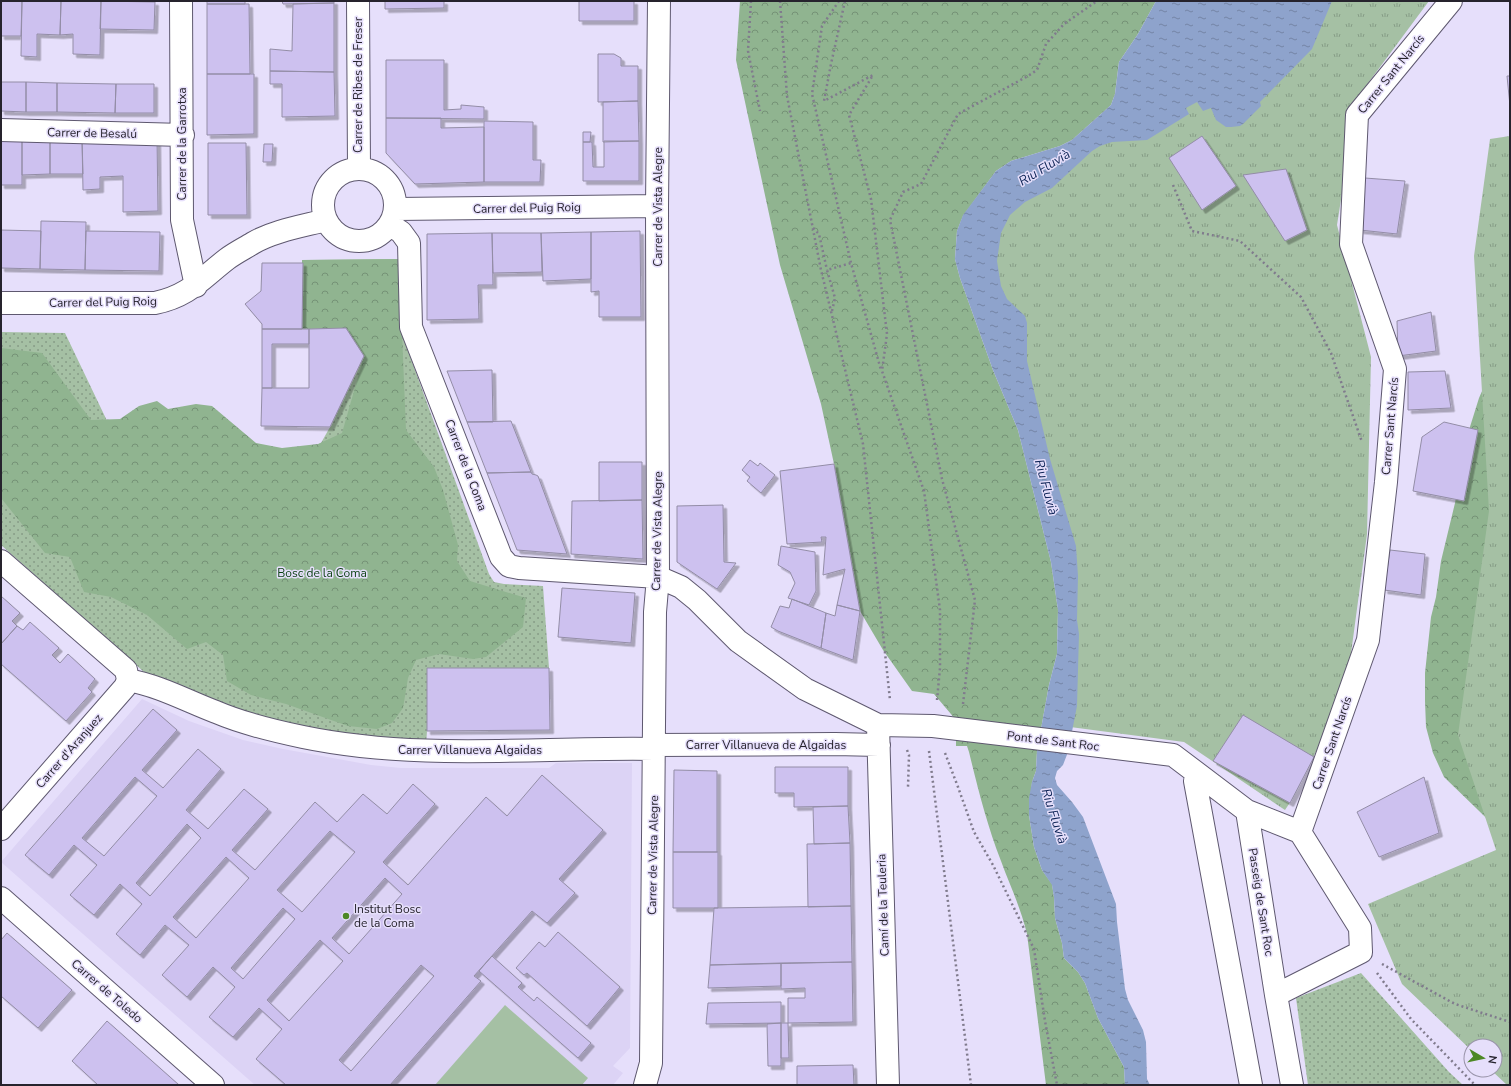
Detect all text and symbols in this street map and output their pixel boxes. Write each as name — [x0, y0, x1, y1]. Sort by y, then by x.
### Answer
street label: Carrer de Ribes de Freser — [350, 16, 366, 153]
street label: Carrer Sant Narcís — [1354, 31, 1428, 117]
street label: Carrer de la Garrotxa — [174, 87, 190, 201]
street label: Carrer de Besalú — [47, 124, 137, 142]
water label: Riu Fluvià — [1015, 145, 1074, 190]
street label: Carrer de Vista Alegre — [650, 147, 666, 267]
street label: Carrer del Puig Roig — [473, 199, 581, 217]
street label: Carrer del Puig Roig — [49, 293, 157, 311]
street label: Carrer Sant Narcís — [1378, 376, 1402, 475]
street label: Carrer de la Coma — [441, 417, 491, 513]
water label: Riu Fluvià — [1030, 457, 1062, 517]
street label: Carrer de Vista Alegre — [648, 471, 666, 591]
park label: Bosc de la Coma — [277, 565, 367, 581]
street label: Carrer Sant Narcís — [1308, 694, 1356, 792]
street label: Carrer d'Aranjuez — [32, 710, 106, 792]
street label: Pont de Sant Roc — [1006, 727, 1100, 755]
street label: Carrer Villanueva de Algaidas — [686, 737, 846, 753]
street label: Carrer Villanueva Algaidas — [398, 742, 542, 758]
water label: Riu Fluvià — [1037, 786, 1071, 846]
street label: Carrer de Vista Alegre — [644, 795, 662, 915]
street label: Passeig de Sant Roc — [1245, 847, 1277, 957]
street label: Camí de la Teuleria — [873, 853, 893, 957]
place label: Institut Bosc de la Coma — [354, 901, 421, 931]
marker: Institut Bosc de la Coma — [341, 911, 351, 921]
street label: Carrer de Toledo — [68, 956, 146, 1027]
north arrow — [1463, 1038, 1503, 1078]
text: N — [1484, 1054, 1500, 1065]

